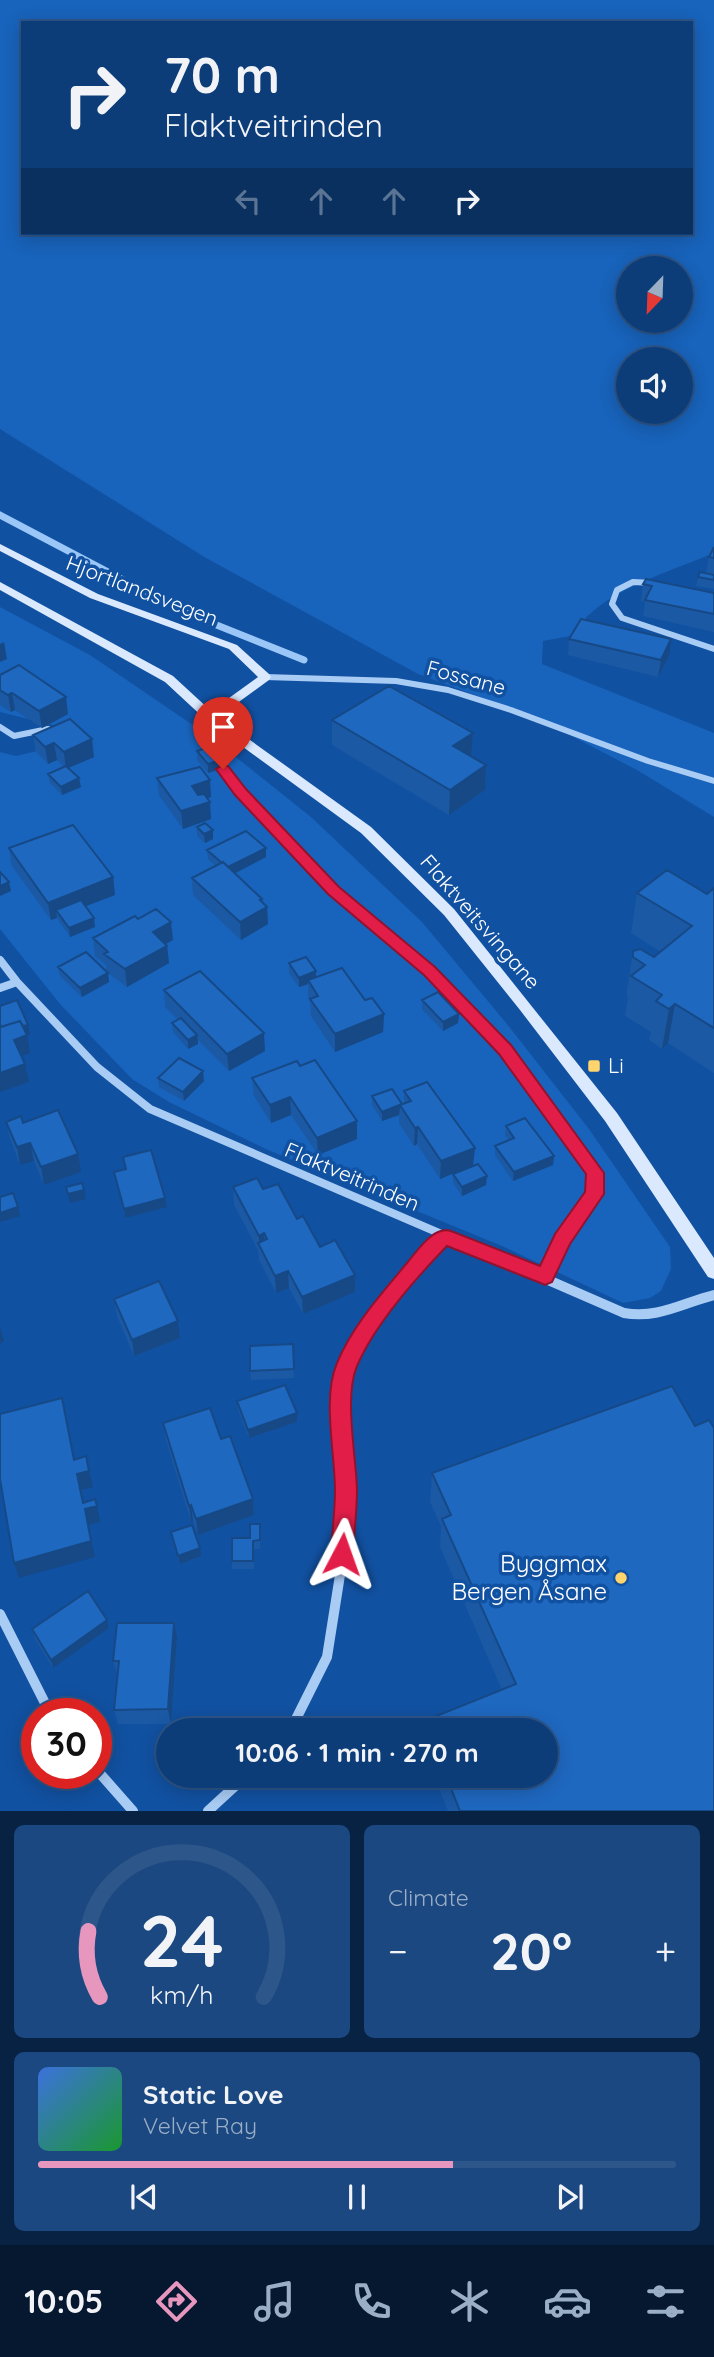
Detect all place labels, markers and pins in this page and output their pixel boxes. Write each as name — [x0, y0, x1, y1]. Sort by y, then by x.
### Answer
pin — [193, 697, 253, 769]
place label: Li — [608, 1052, 624, 1078]
marker: Li — [586, 1058, 602, 1074]
place label: Byggmax Bergen Åsane — [452, 1548, 607, 1606]
marker: Byggmax Bergen Åsane — [613, 1570, 629, 1586]

